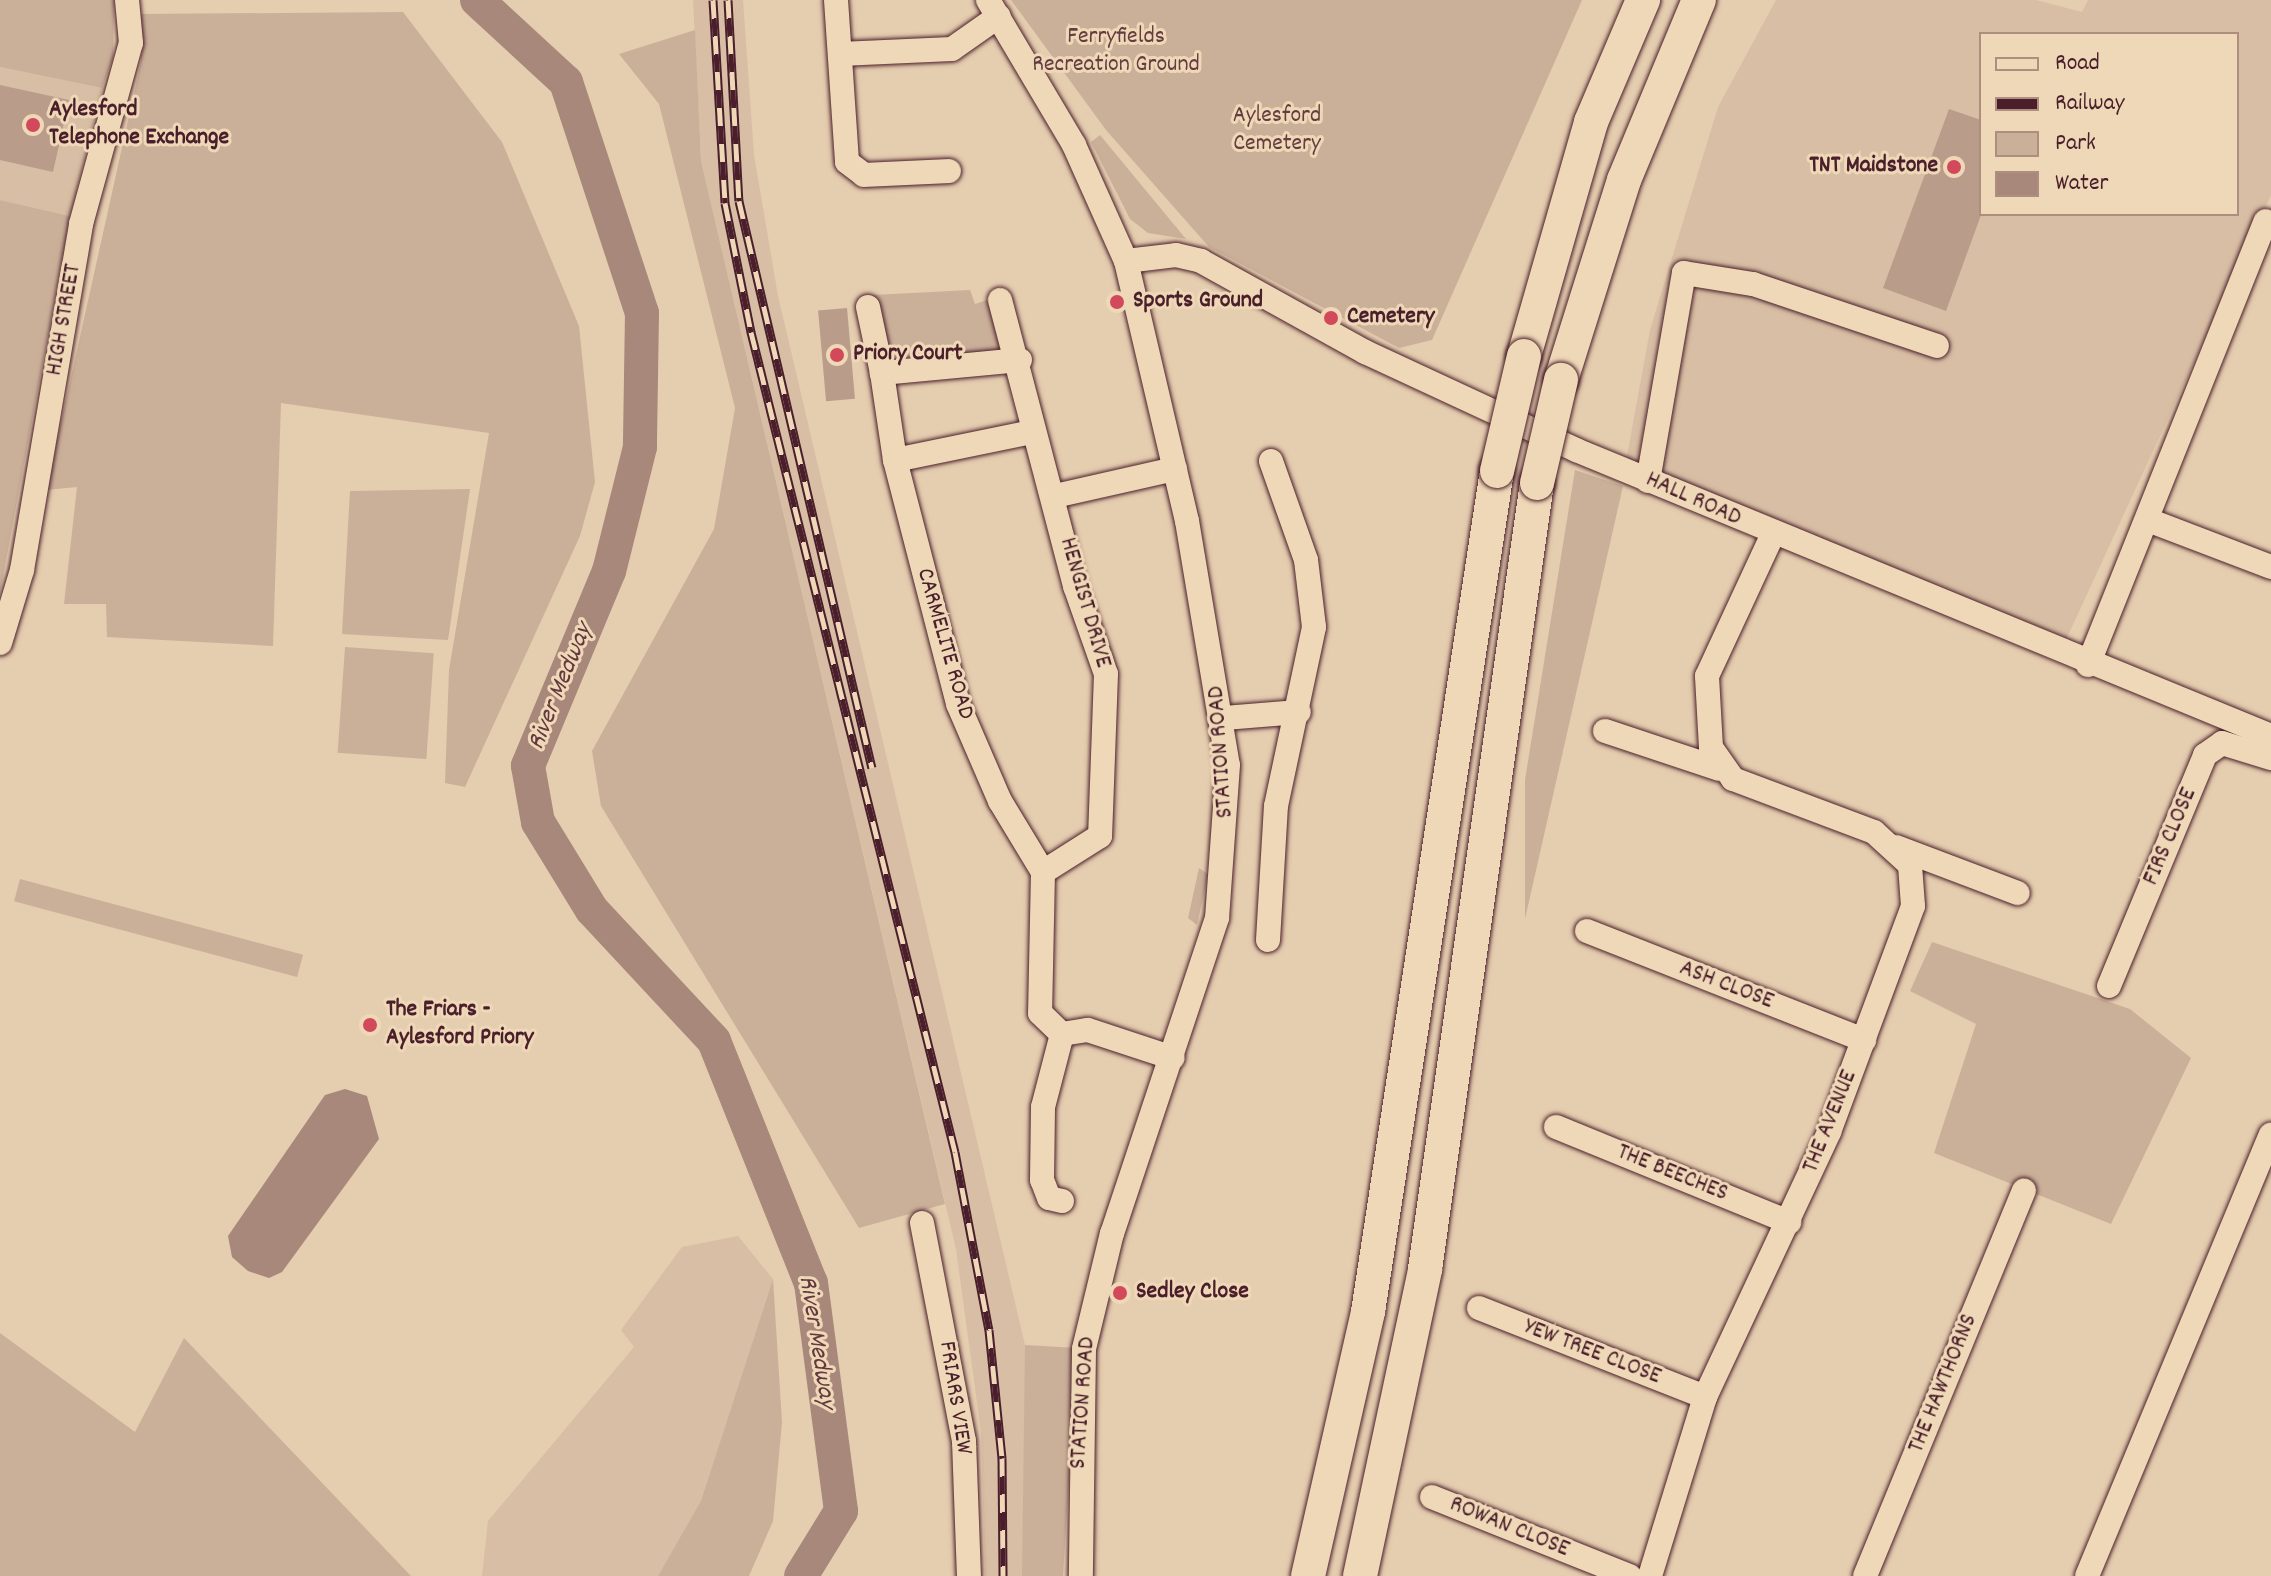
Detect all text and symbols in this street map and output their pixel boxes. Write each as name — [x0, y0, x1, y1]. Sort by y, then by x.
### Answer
park label: Ferryfields Recreation Ground — [1032, 24, 1200, 80]
legend — [1979, 32, 2239, 216]
text: Road — [2055, 47, 2100, 81]
text: Railway — [2055, 87, 2124, 121]
place label: Aylesford Telephone Exchange — [49, 97, 229, 153]
park label: Aylesford Cemetery — [1233, 103, 1321, 159]
marker: Aylesford Telephone Exchange — [24, 116, 42, 134]
text: Park — [2055, 127, 2096, 161]
place label: TNT Maidstone — [1809, 153, 1938, 181]
marker: TNT Maidstone — [1945, 158, 1963, 176]
text: Water — [2055, 167, 2108, 201]
street label: HIGH STREET — [41, 262, 89, 378]
place label: Sports Ground — [1133, 288, 1263, 316]
marker: Sports Ground — [1108, 293, 1126, 311]
place label: Cemetery — [1347, 304, 1435, 332]
marker: Cemetery — [1322, 309, 1340, 327]
place label: Priory Court — [853, 341, 963, 369]
marker: Priory Court — [828, 346, 846, 364]
street label: HALL ROAD — [1641, 466, 1745, 534]
street label: HENGIST DRIVE — [1052, 535, 1116, 671]
street label: CARMELITE ROAD — [909, 565, 979, 723]
water label: River Medway — [522, 619, 600, 755]
street label: STATION ROAD — [1203, 685, 1241, 819]
street label: FIRS CLOSE — [2138, 784, 2204, 890]
street label: ASH CLOSE — [1675, 955, 1777, 1017]
place label: The Friars - Aylesford Priory — [386, 997, 533, 1053]
marker: The Friars - Aylesford Priory — [361, 1016, 379, 1034]
street label: THE AVENUE — [1797, 1066, 1865, 1178]
street label: THE BEECHES — [1612, 1139, 1732, 1209]
water label: River Medway — [790, 1274, 842, 1410]
place label: Sedley Close — [1136, 1279, 1249, 1307]
marker: Sedley Close — [1111, 1284, 1129, 1302]
street label: THE HAWTHORNS — [1903, 1310, 1985, 1458]
street label: YEW TREE CLOSE — [1519, 1314, 1665, 1392]
street label: STATION ROAD — [1065, 1336, 1103, 1470]
street label: FRIARS VIEW — [931, 1339, 977, 1457]
street label: ROWAN CLOSE — [1445, 1491, 1573, 1565]

